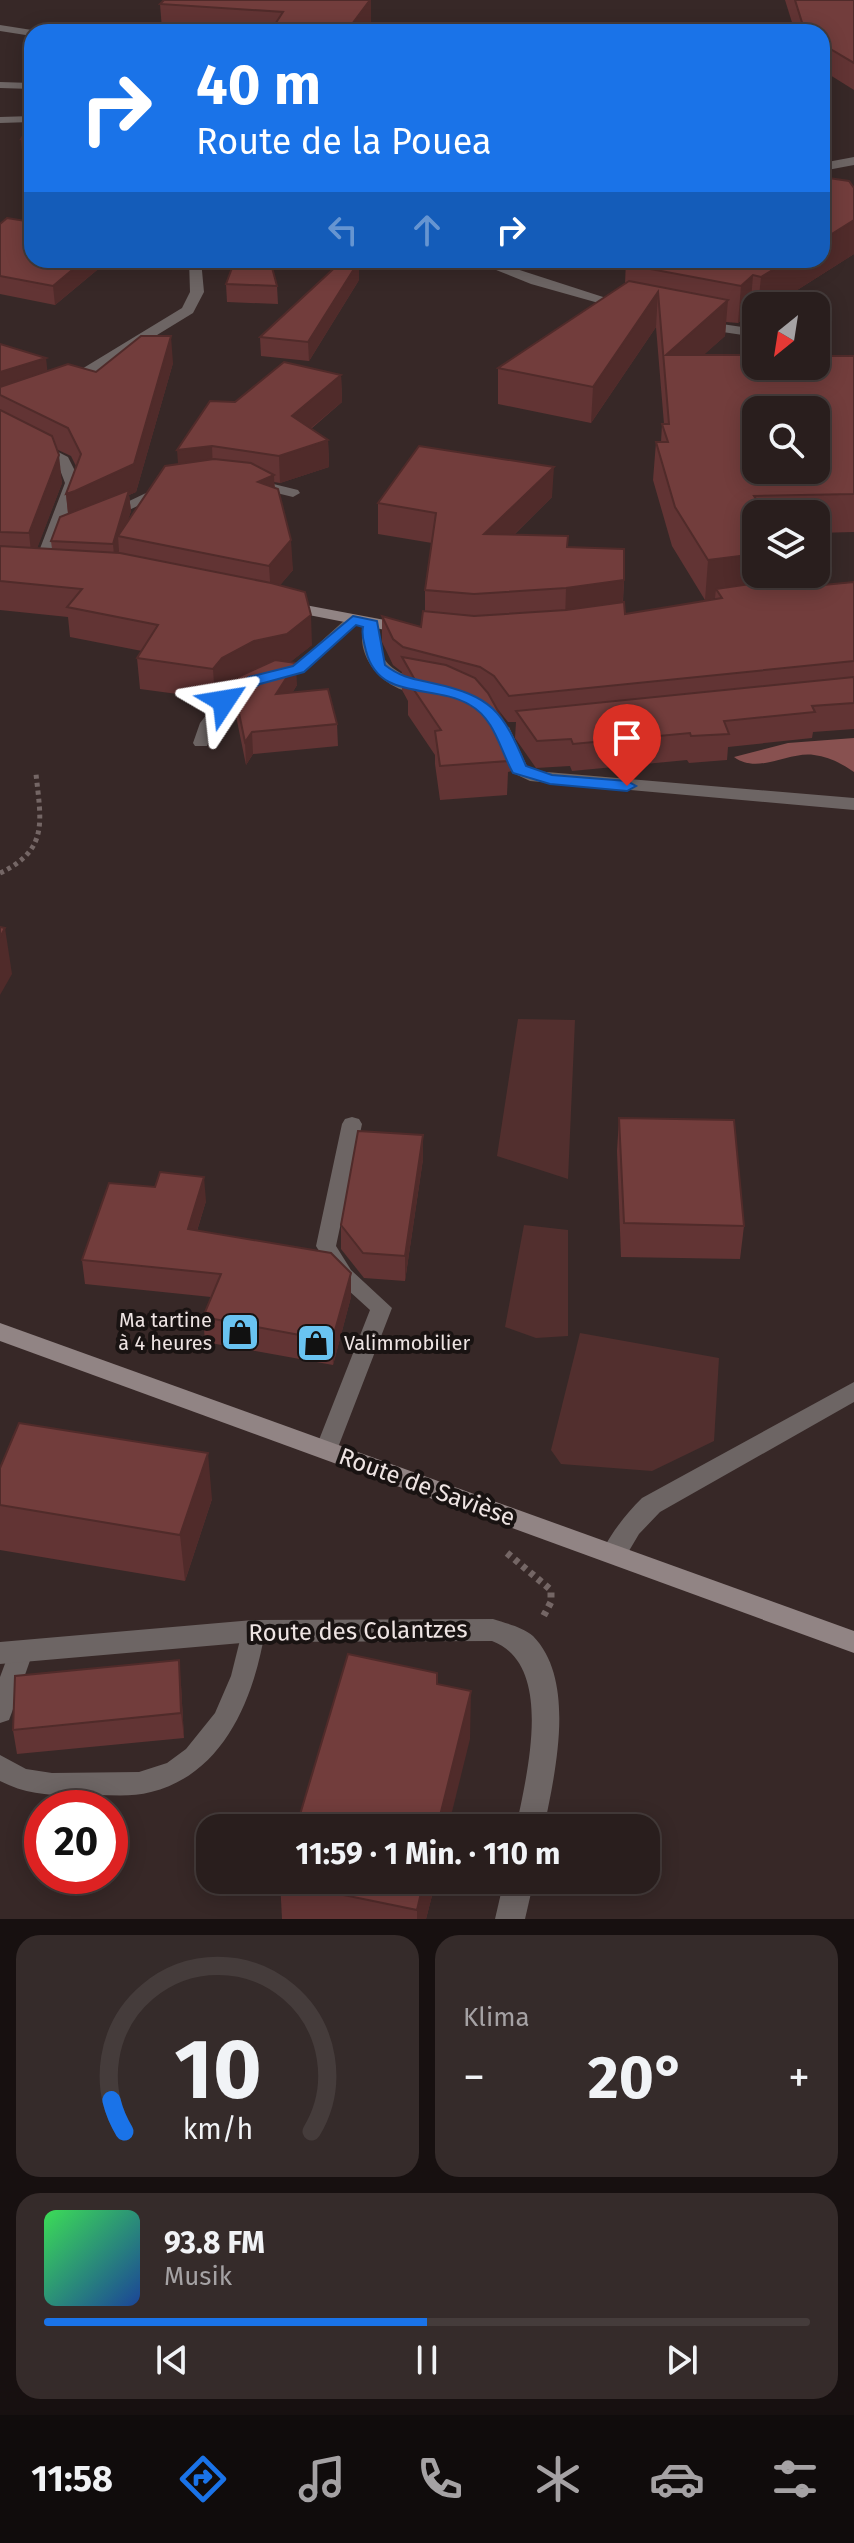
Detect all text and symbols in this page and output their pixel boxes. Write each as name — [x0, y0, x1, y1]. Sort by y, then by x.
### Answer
text: 40 m — [196, 52, 321, 119]
icon: right — [64, 56, 168, 160]
text: Route de la Pouea — [196, 120, 492, 164]
icon: left — [321, 208, 365, 252]
icon: ahead — [405, 208, 449, 252]
icon: right — [489, 208, 533, 252]
north arrow — [742, 292, 830, 380]
map controls — [742, 292, 830, 588]
button: search — [742, 396, 830, 484]
button: layers — [742, 500, 830, 588]
position arrow — [182, 659, 266, 743]
pin — [593, 704, 661, 786]
icon: arrive — [605, 716, 649, 760]
place label: Ma tartine à 4 heures — [118, 1308, 212, 1355]
shop icon: Ma tartine à 4 heures — [219, 1311, 261, 1353]
shop icon: Valimmobilier — [295, 1322, 337, 1364]
place label: Valimmobilier — [344, 1331, 470, 1355]
street label: Route de Savièse — [335, 1442, 519, 1532]
street label: Route des Colantzes — [248, 1615, 468, 1647]
speed limit sign: 20 — [24, 1790, 128, 1894]
text: 11:59 · 1 Min. · 110 m — [296, 1836, 560, 1872]
text: Klima — [463, 2002, 530, 2033]
text: 10 — [174, 2020, 261, 2120]
text: 20° — [588, 2042, 685, 2114]
text: − — [463, 2051, 485, 2104]
text: + — [788, 2051, 810, 2104]
text: km/h — [182, 2112, 253, 2147]
text: 93.8 FM — [164, 2225, 265, 2261]
text: Musik — [164, 2261, 232, 2292]
icon: previous — [150, 2338, 194, 2382]
icon: pause — [405, 2338, 449, 2382]
icon: next — [660, 2338, 704, 2382]
icon: directions — [175, 2451, 231, 2507]
icon: music — [294, 2451, 350, 2507]
icon: phone — [412, 2451, 468, 2507]
icon: climate — [530, 2451, 586, 2507]
icon: car — [649, 2451, 705, 2507]
icon: filters — [767, 2451, 823, 2507]
text: 11:58 — [31, 2457, 113, 2501]

